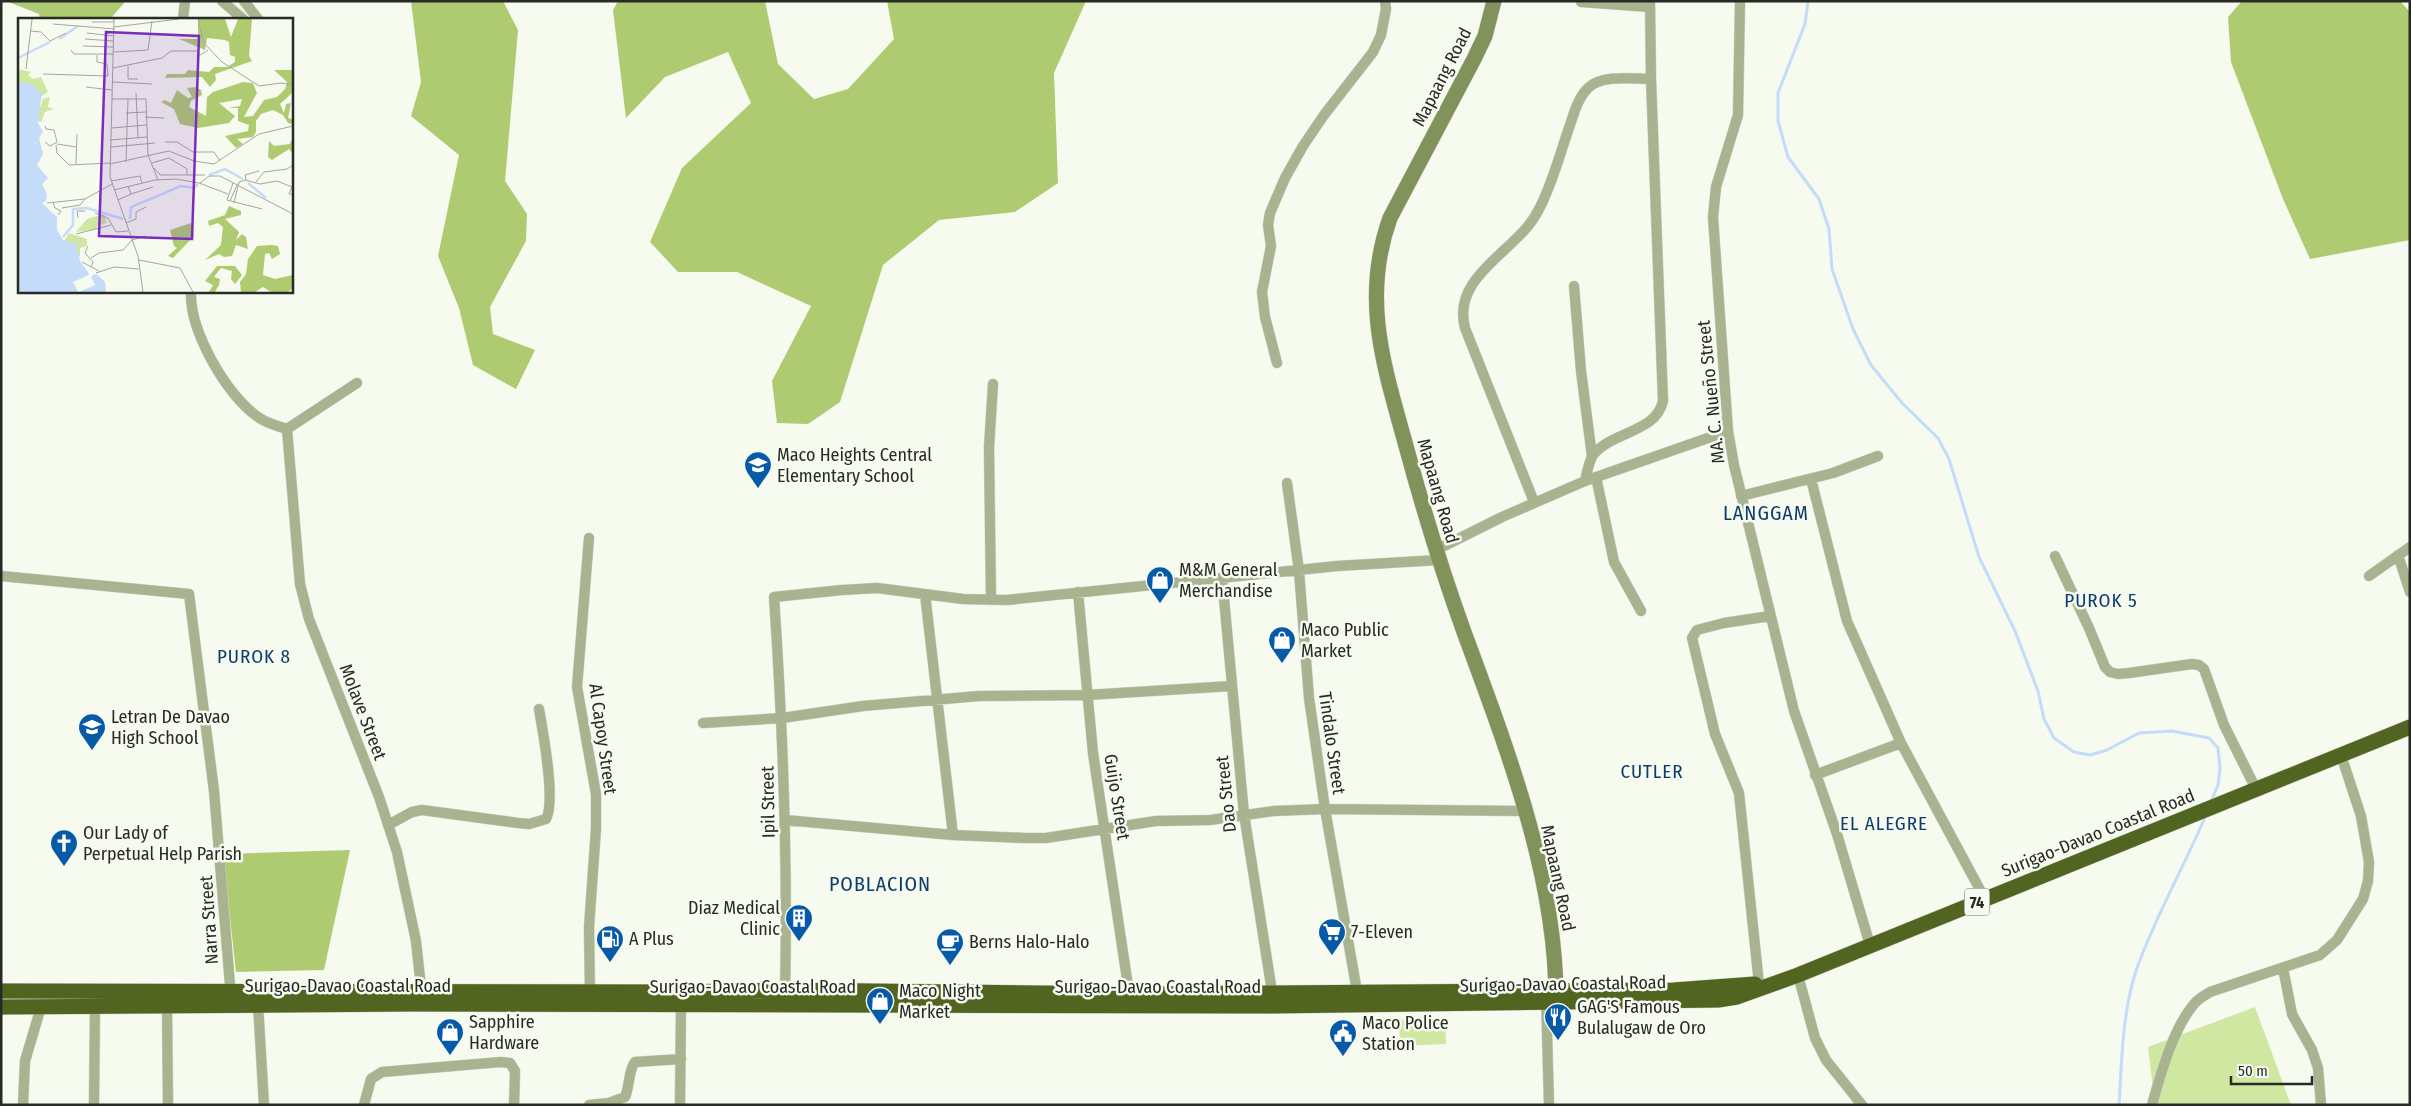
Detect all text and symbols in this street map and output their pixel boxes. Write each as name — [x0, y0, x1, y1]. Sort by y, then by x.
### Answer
inset map — [18, 18, 292, 292]
street label: Mapaang Road — [1408, 24, 1476, 130]
street label: MA. C. Nueño Street — [1693, 319, 1729, 465]
street label: Mapaang Road — [1413, 436, 1463, 546]
place label: Maco Heights Central Elementary School — [777, 444, 932, 487]
school or university icon: Maco Heights Central Elementary School — [743, 450, 773, 489]
district label: LANGGAM — [1723, 501, 1809, 525]
place label: M&M General Merchandise — [1179, 559, 1278, 602]
shop icon: M&M General Merchandise — [1145, 565, 1175, 604]
district label: PUROK 5 — [2064, 589, 2138, 612]
place label: Maco Public Market — [1301, 619, 1389, 662]
shop icon: Maco Public Market — [1267, 625, 1297, 664]
district label: PUROK 8 — [217, 645, 291, 668]
street label: Molave Street — [335, 661, 391, 763]
street label: Al Capoy Street — [584, 682, 622, 796]
street label: Tindalo Street — [1314, 690, 1350, 796]
place label: Letran De Davao High School — [111, 706, 230, 749]
school or university icon: Letran De Davao High School — [77, 712, 107, 751]
street label: Guijo Street — [1099, 752, 1135, 842]
street label: Dao Street — [1211, 754, 1241, 833]
district label: CUTLER — [1620, 760, 1684, 783]
street label: Ipil Street — [756, 766, 780, 838]
street label: Surigao-Davao Coastal Road — [1998, 784, 2198, 882]
district label: EL ALEGRE — [1840, 812, 1928, 835]
place label: Our Lady of Perpetual Help Parish — [83, 822, 242, 865]
street label: Mapaang Road — [1536, 823, 1580, 933]
church icon: Our Lady of Perpetual Help Parish — [49, 828, 79, 867]
district label: POBLACION — [829, 872, 931, 896]
street label: Narra Street — [195, 875, 223, 965]
road number: 74 — [1964, 889, 1990, 916]
place label: Diaz Medical Clinic — [688, 897, 780, 940]
building icon: Diaz Medical Clinic — [784, 903, 814, 942]
supermarket icon: 7-Eleven — [1317, 917, 1347, 956]
place label: 7-Eleven — [1351, 921, 1413, 943]
fuel station icon: A Plus — [595, 924, 625, 963]
cafe icon: Berns Halo-Halo — [935, 927, 965, 966]
place label: A Plus — [629, 928, 674, 950]
place label: Berns Halo-Halo — [969, 931, 1089, 953]
street label: Surigao-Davao Coastal Road — [1460, 971, 1666, 997]
street label: Surigao-Davao Coastal Road — [245, 975, 451, 997]
street label: Surigao-Davao Coastal Road — [650, 976, 856, 998]
street label: Surigao-Davao Coastal Road — [1055, 976, 1261, 998]
place label: Maco Night Market — [899, 980, 981, 1023]
shop icon: Maco Night Market — [865, 986, 895, 1025]
place label: GAG'S Famous Bulalugaw de Oro — [1577, 996, 1706, 1039]
restaurant icon: GAG'S Famous Bulalugaw de Oro — [1543, 1002, 1573, 1041]
place label: Sapphire Hardware — [469, 1011, 539, 1054]
place label: Maco Police Station — [1362, 1012, 1449, 1055]
shop icon: Sapphire Hardware — [435, 1017, 465, 1056]
public building icon: Maco Police Station — [1328, 1018, 1358, 1057]
scale bar — [2231, 1054, 2312, 1086]
text: 50 m — [2238, 1062, 2268, 1080]

